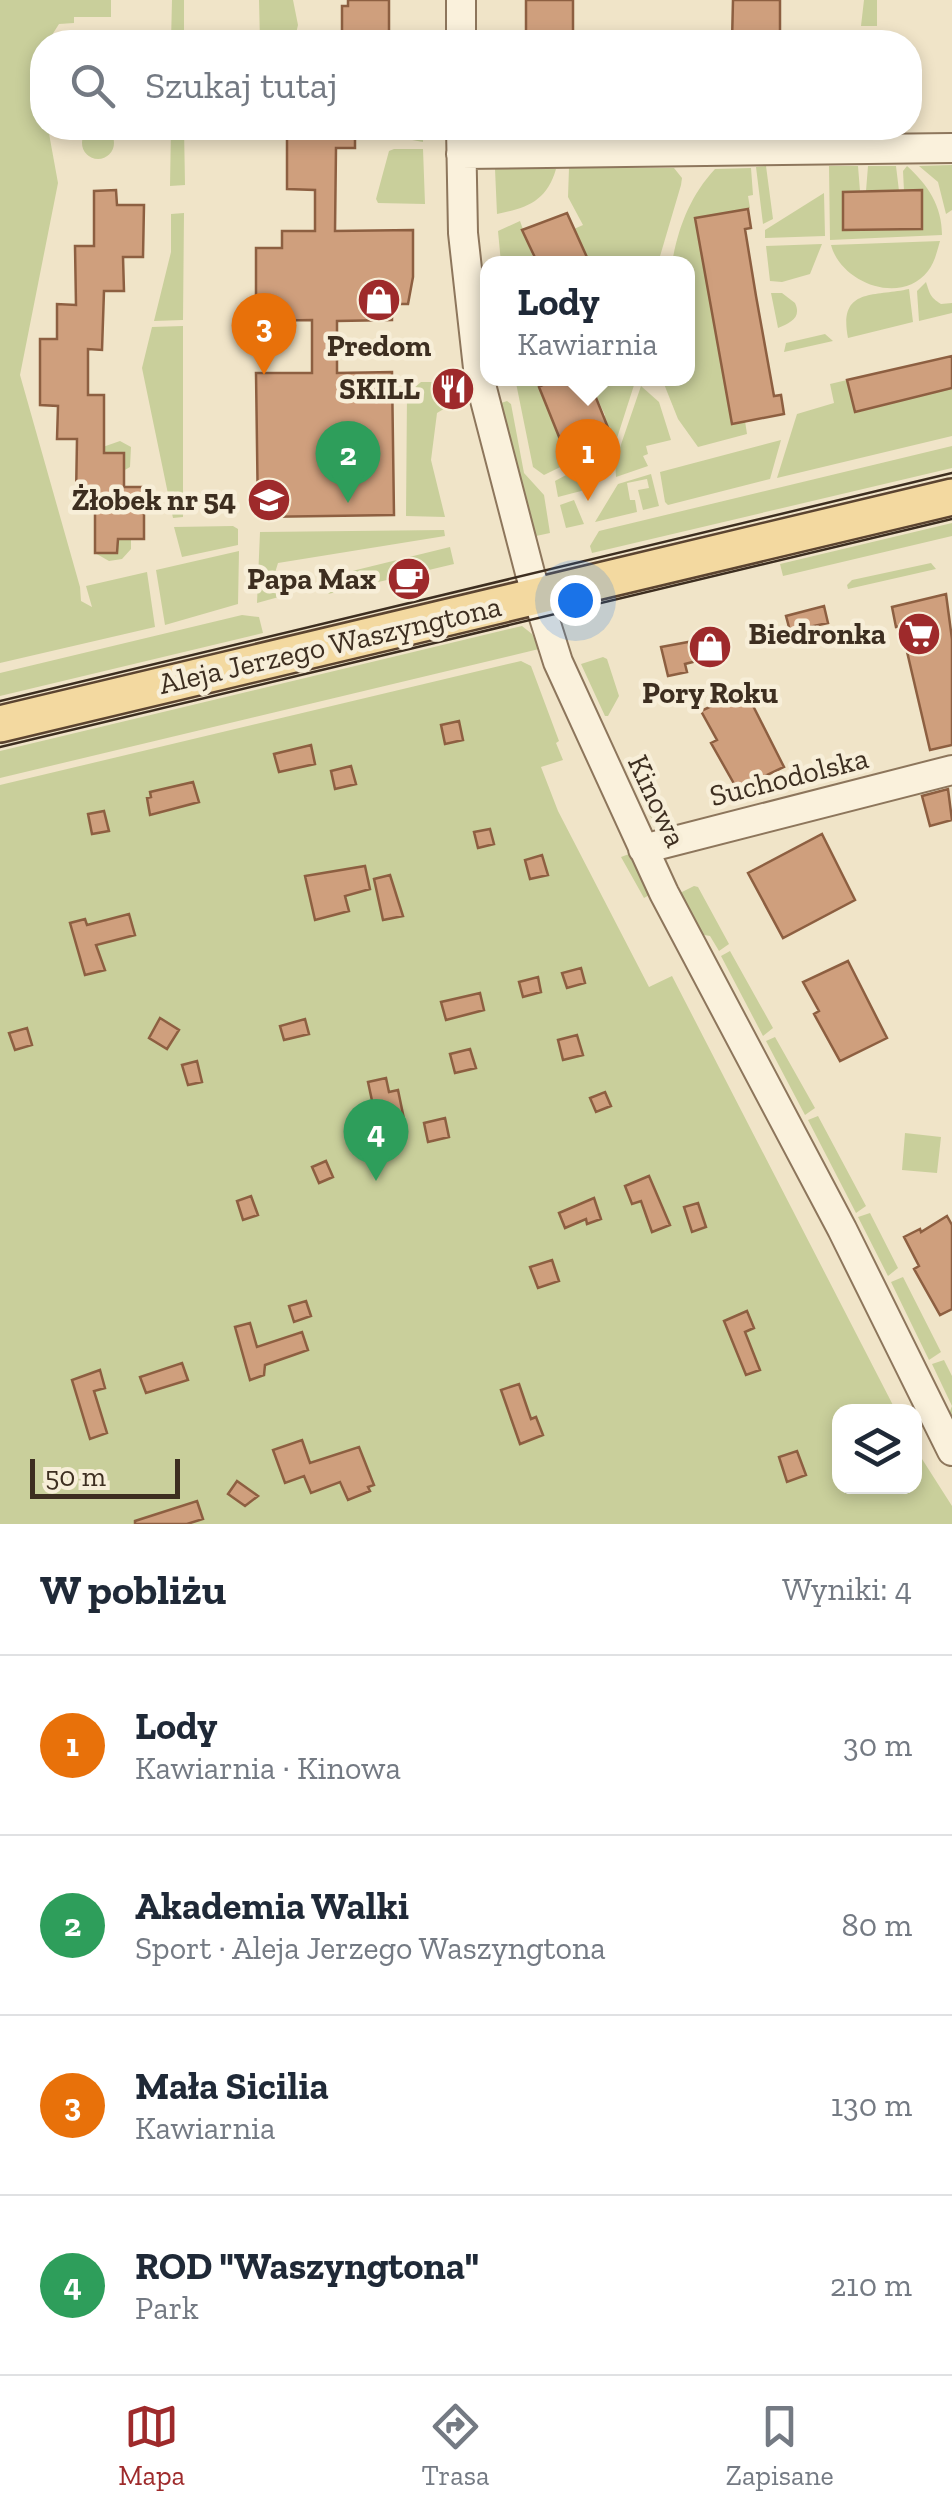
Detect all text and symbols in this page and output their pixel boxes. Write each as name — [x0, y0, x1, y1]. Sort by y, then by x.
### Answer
search box — [30, 30, 922, 140]
icon: search — [65, 58, 120, 113]
text: Szukaj tutaj — [145, 62, 338, 108]
popup — [480, 256, 695, 386]
shop icon: Predom — [356, 277, 402, 323]
text: Lody — [517, 279, 600, 325]
pin: 3 — [232, 292, 296, 375]
text: Kawiarnia — [517, 325, 658, 363]
place label: Predom — [327, 328, 431, 364]
restaurant icon: SKILL — [430, 366, 476, 412]
place label: SKILL — [339, 371, 420, 407]
pin: 1 — [556, 418, 620, 501]
pin: 2 — [316, 420, 380, 503]
school or university icon: Żłobek nr 54 — [246, 477, 292, 523]
place label: Żłobek nr 54 — [72, 482, 236, 518]
cafe icon: Papa Max — [386, 556, 432, 602]
place label: Papa Max — [247, 561, 376, 597]
your location — [550, 575, 601, 626]
street label: Aleja Jerzego Waszyngtona — [155, 588, 505, 702]
supermarket icon: Biedronka — [896, 611, 942, 657]
place label: Biedronka — [748, 616, 886, 652]
shop icon: Pory Roku — [687, 624, 733, 670]
place label: Pory Roku — [642, 675, 778, 711]
street label: Suchodolska — [706, 740, 872, 814]
street label: Kinowa — [620, 749, 694, 853]
pin: 4 — [344, 1098, 408, 1181]
map controls — [832, 1404, 922, 1494]
button: layers — [832, 1404, 922, 1494]
scale bar — [30, 1454, 180, 1498]
text: 50 m — [45, 1460, 106, 1493]
text: W pobliżu — [40, 1564, 226, 1615]
text: Wyniki: 4 — [782, 1570, 912, 1608]
text: Lody — [135, 1703, 217, 1749]
text: 1 — [66, 1726, 79, 1764]
text: 30 m — [843, 1726, 912, 1764]
text: Kawiarnia · Kinowa — [135, 1749, 401, 1787]
text: Akademia Walki — [135, 1883, 409, 1929]
text: 2 — [64, 1906, 81, 1944]
text: 80 m — [841, 1906, 912, 1944]
text: Sport · Aleja Jerzego Waszyngtona — [135, 1929, 606, 1967]
text: Mała Sicilia — [135, 2063, 329, 2109]
text: 3 — [64, 2086, 81, 2124]
text: 130 m — [831, 2086, 912, 2124]
text: Kawiarnia — [135, 2109, 276, 2147]
text: ROD "Waszyngtona" — [135, 2243, 479, 2289]
text: 4 — [63, 2266, 82, 2304]
text: 210 m — [830, 2266, 912, 2304]
text: Park — [135, 2289, 199, 2327]
tab: Mapa — [118, 2399, 185, 2492]
tab: Trasa — [421, 2399, 489, 2492]
tab: Zapisane — [726, 2399, 834, 2492]

